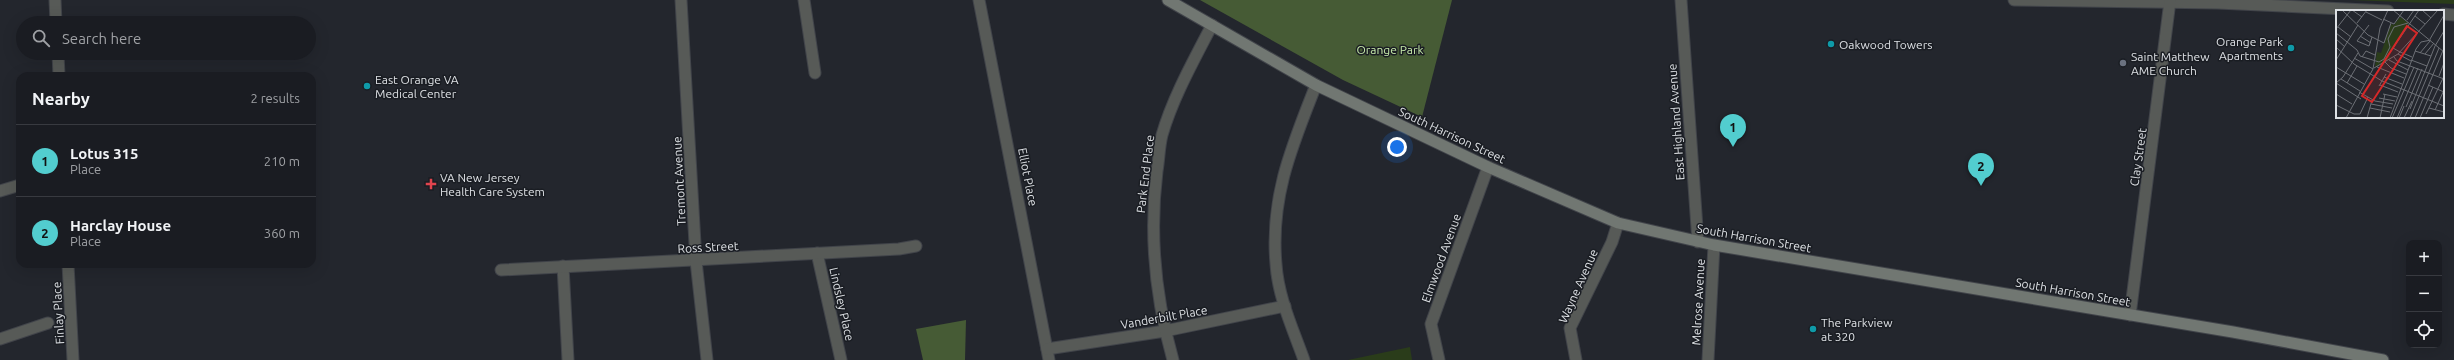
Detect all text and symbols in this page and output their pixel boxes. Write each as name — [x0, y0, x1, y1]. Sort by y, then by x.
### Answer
inset map — [2336, 10, 2444, 118]
search box — [16, 16, 316, 60]
icon: search — [30, 27, 52, 49]
text: Search here — [62, 30, 141, 47]
place label: Orange Park Apartments — [2216, 35, 2283, 62]
place label: Oakwood Towers — [1839, 38, 1932, 51]
marker: Oakwood Towers — [1826, 39, 1836, 49]
park label: Orange Park — [1357, 43, 1424, 56]
marker: Orange Park Apartments — [2286, 43, 2296, 53]
place label: Saint Matthew AME Church — [2131, 50, 2210, 77]
marker: Saint Matthew AME Church — [2118, 58, 2128, 68]
street label: East Highland Avenue — [1665, 63, 1687, 181]
place label: East Orange VA Medical Center — [375, 73, 459, 100]
marker: East Orange VA Medical Center — [362, 81, 372, 91]
text: Nearby — [32, 89, 90, 108]
text: 2 results — [250, 91, 300, 105]
street label: South Harrison Street — [1397, 105, 1508, 166]
pin: 1 — [1720, 114, 1746, 147]
street label: Clay Street — [2127, 127, 2149, 187]
street label: Park End Place — [1134, 134, 1156, 214]
street label: Tremont Avenue — [670, 136, 688, 226]
your location — [1387, 137, 1407, 157]
text: Lotus 315 — [70, 145, 139, 162]
street label: Elliot Place — [1016, 147, 1040, 207]
pin: 2 — [1968, 153, 1994, 186]
text: 1 — [41, 154, 49, 168]
text: 210 m — [264, 154, 300, 168]
text: Place — [70, 162, 101, 176]
place label: VA New Jersey Health Care System — [440, 171, 545, 198]
marker: VA New Jersey Health Care System — [425, 178, 437, 190]
street label: Elmwood Avenue — [1419, 212, 1463, 304]
text: Harclay House — [70, 217, 171, 234]
street label: South Harrison Street — [1696, 221, 1813, 255]
text: 2 — [41, 226, 49, 240]
text: 360 m — [264, 226, 300, 240]
text: Place — [70, 234, 101, 248]
street label: Ross Street — [677, 239, 739, 255]
map controls — [2406, 240, 2442, 348]
button: + — [2406, 240, 2442, 276]
street label: Wayne Avenue — [1556, 247, 1600, 325]
street label: Melrose Avenue — [1689, 258, 1707, 346]
street label: Lindsley Place — [827, 266, 857, 342]
street label: South Harrison Street — [2015, 275, 2132, 309]
button: − — [2406, 276, 2442, 312]
street label: Finlay Place — [50, 281, 66, 345]
street label: Vanderbilt Place — [1120, 303, 1208, 331]
button: locate — [2406, 312, 2442, 348]
place label: The Parkview at 320 — [1821, 316, 1893, 343]
marker: The Parkview at 320 — [1808, 324, 1818, 334]

